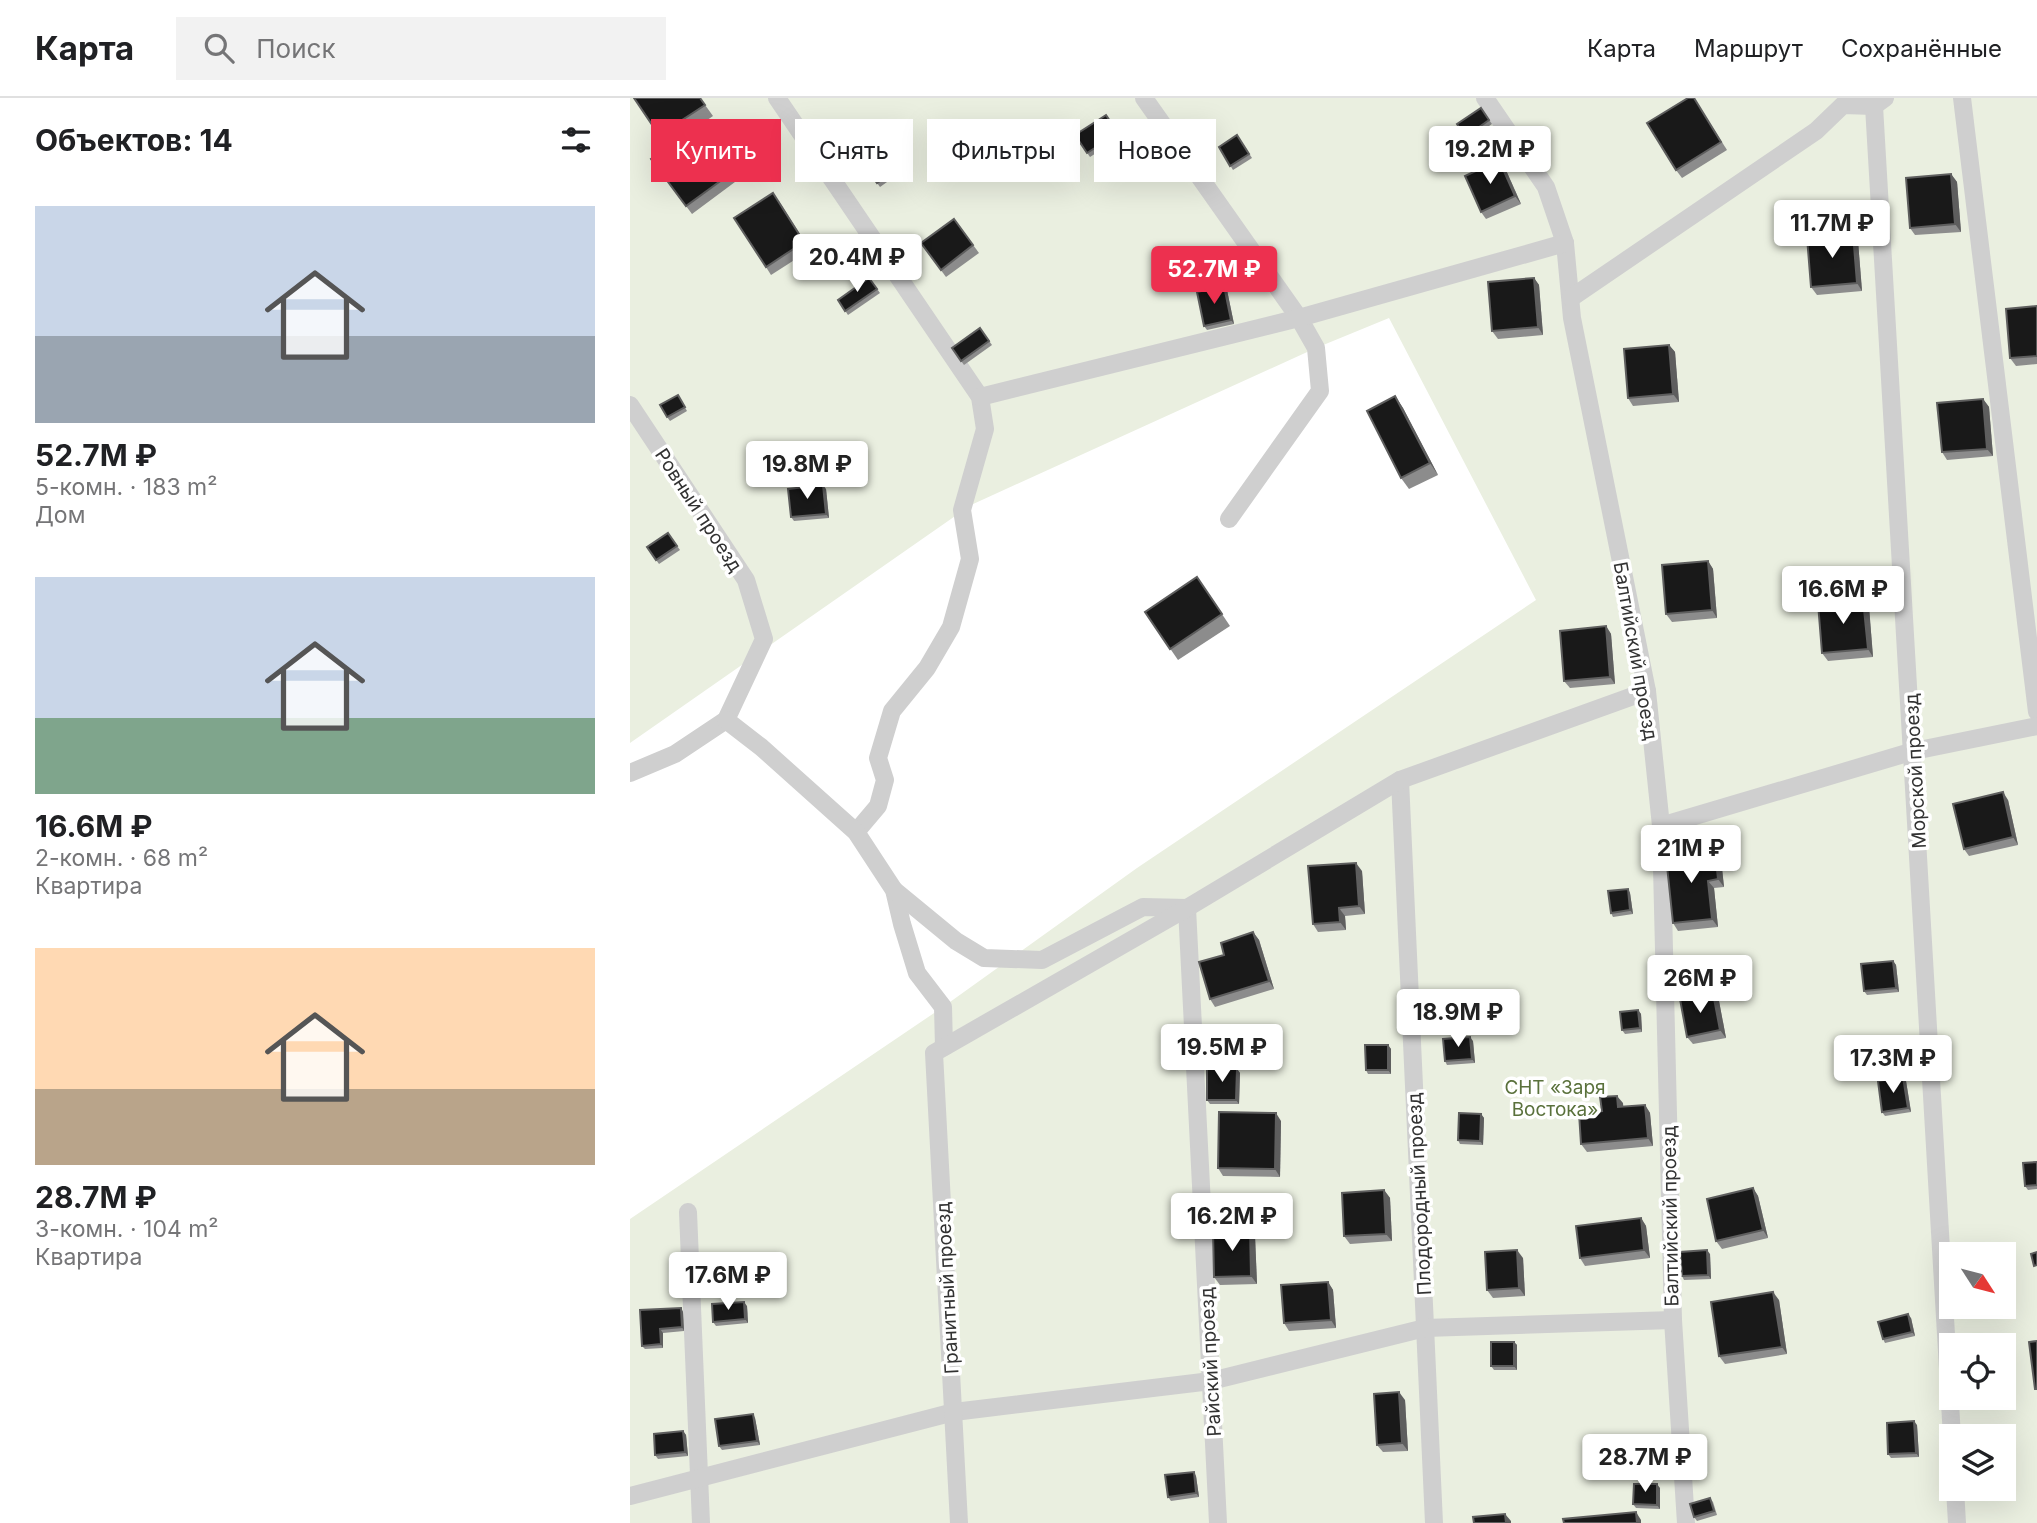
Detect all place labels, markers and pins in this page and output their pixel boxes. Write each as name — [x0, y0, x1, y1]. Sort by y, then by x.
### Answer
pin: 19.2M ₽ — [1425, 126, 1555, 186]
pin: 11.7M ₽ — [1767, 200, 1897, 260]
pin: 20.4M ₽ — [792, 234, 922, 294]
pin: 52.7M ₽ — [1149, 246, 1279, 306]
pin: 19.8M ₽ — [742, 442, 872, 501]
pin: 16.6M ₽ — [1778, 566, 1908, 626]
pin: 21M ₽ — [1642, 826, 1740, 885]
pin: 26M ₽ — [1651, 956, 1749, 1015]
pin: 18.9M ₽ — [1393, 990, 1523, 1049]
pin: 19.5M ₽ — [1157, 1024, 1287, 1084]
pin: 17.3M ₽ — [1828, 1035, 1958, 1095]
pin: 16.2M ₽ — [1167, 1194, 1297, 1253]
pin: 17.6M ₽ — [663, 1252, 793, 1312]
pin: 28.7M ₽ — [1580, 1434, 1710, 1494]

